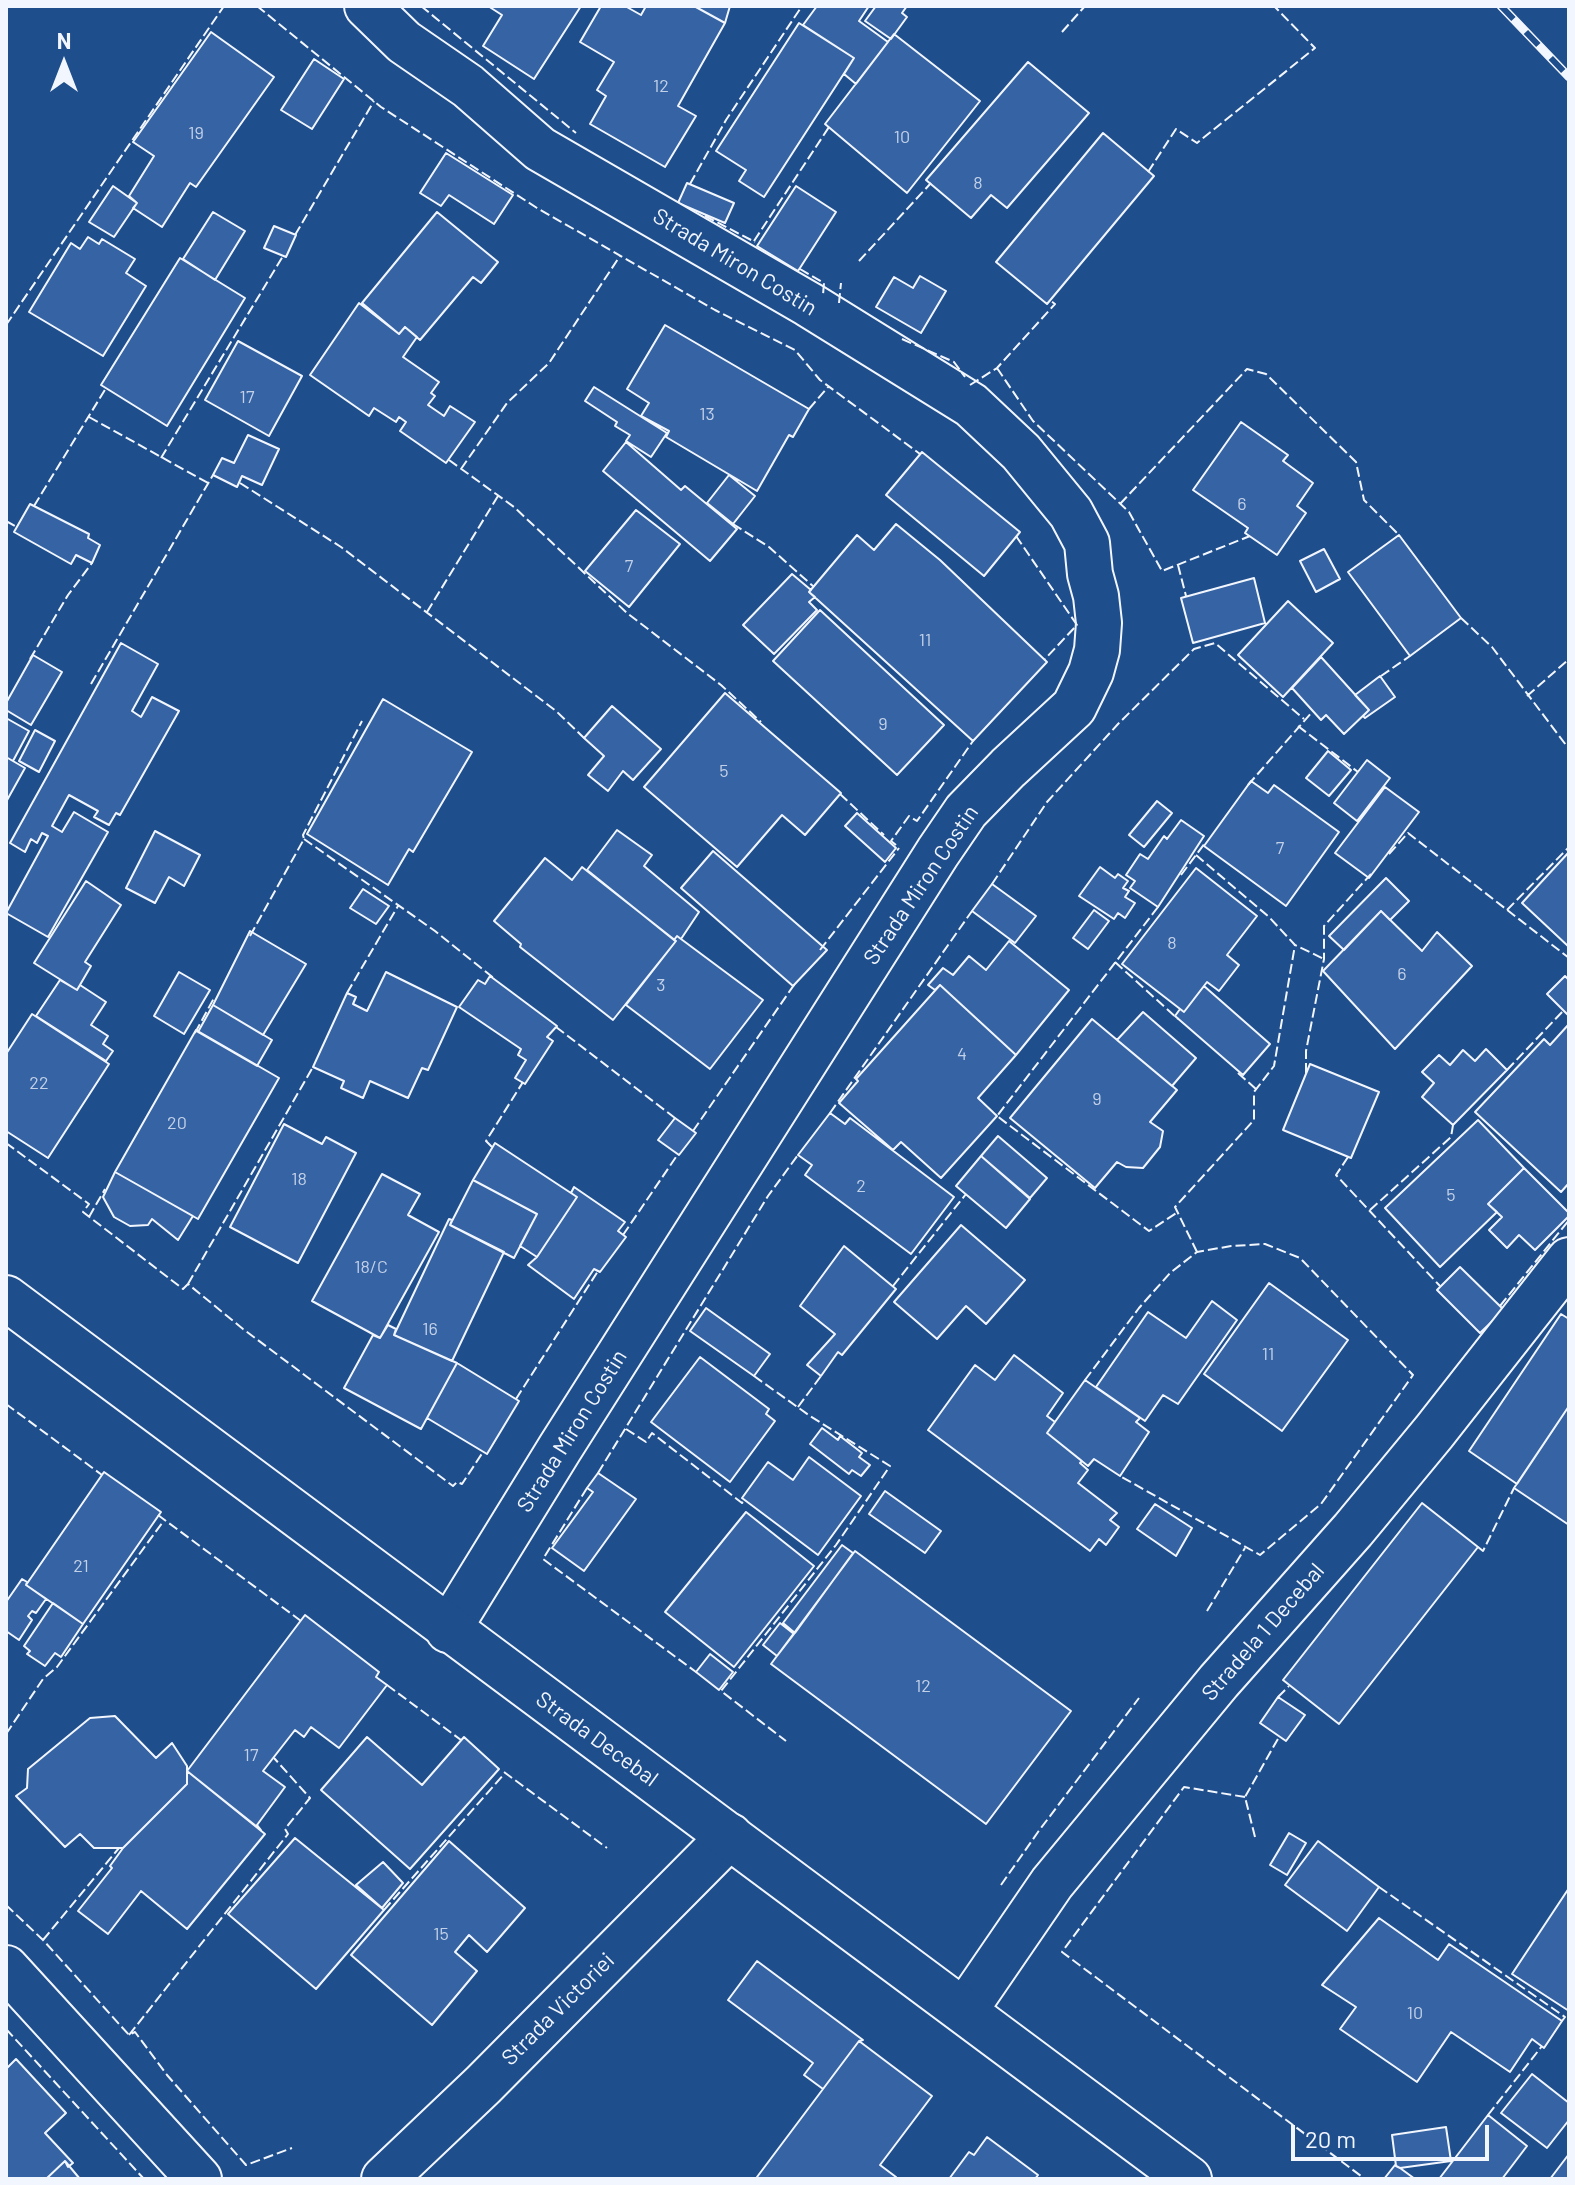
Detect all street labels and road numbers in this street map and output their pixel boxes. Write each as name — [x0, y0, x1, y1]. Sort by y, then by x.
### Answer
street label: Strada Miron Costin — [648, 203, 822, 321]
street label: Strada Miron Costin — [858, 800, 984, 970]
street label: Strada Miron Costin — [511, 1345, 633, 1517]
street label: Stradela 1 Decebal — [1196, 1558, 1330, 1706]
street label: Strada Decebal — [531, 1686, 663, 1792]
street label: Strada Victoriei — [496, 1947, 620, 2071]

